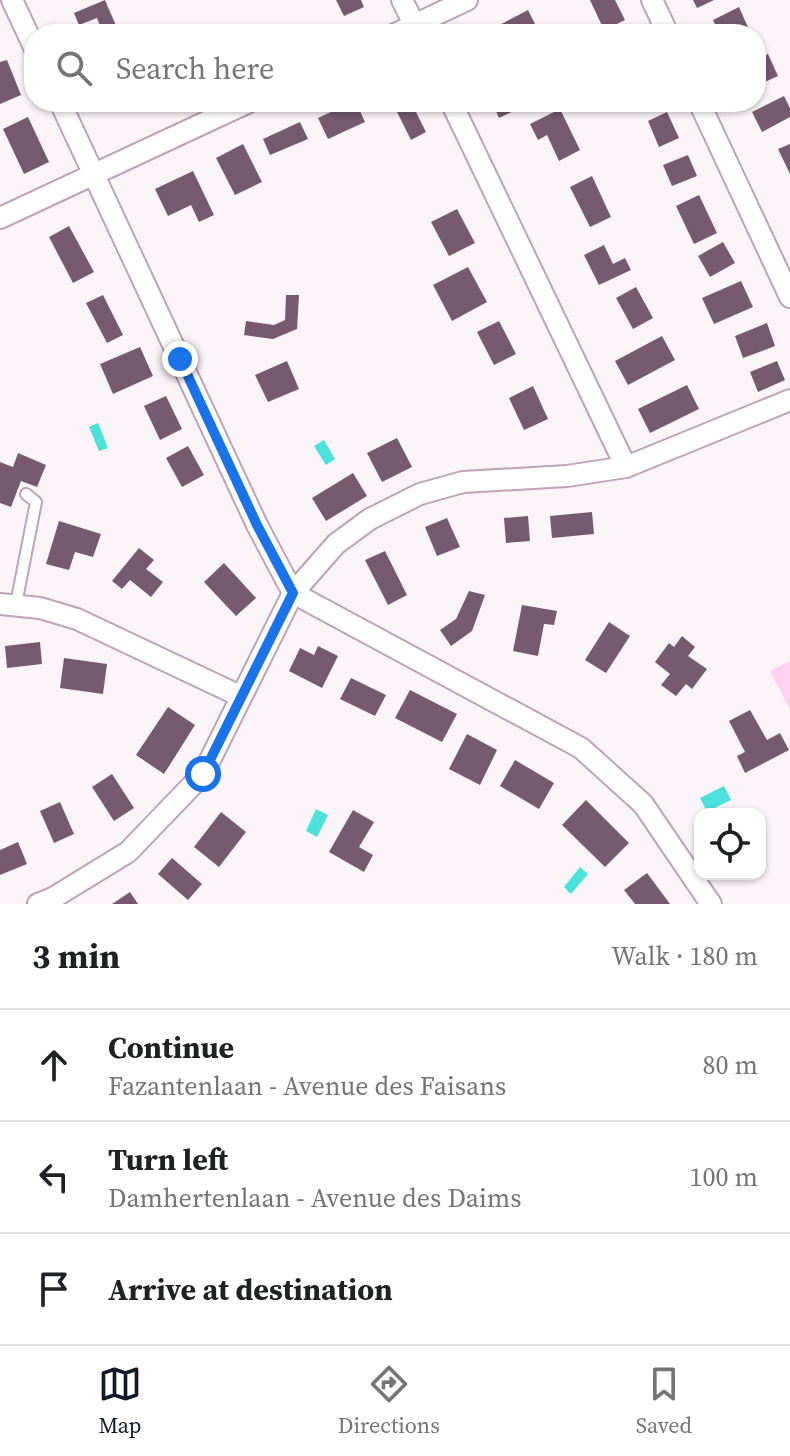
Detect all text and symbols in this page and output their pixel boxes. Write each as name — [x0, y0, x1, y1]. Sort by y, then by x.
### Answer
search box — [24, 24, 766, 112]
icon: search — [52, 46, 96, 90]
text: Search here — [116, 48, 274, 89]
route end — [162, 341, 198, 377]
route start — [185, 756, 221, 792]
map controls — [694, 808, 766, 880]
button: locate — [694, 808, 766, 880]
text: 3 min — [32, 933, 120, 979]
text: Walk · 180 m — [611, 938, 758, 974]
text: Continue — [108, 1027, 234, 1068]
icon: ahead — [32, 1043, 76, 1087]
text: 80 m — [703, 1047, 758, 1083]
text: Fazantenlaan - Avenue des Faisans — [108, 1068, 506, 1104]
text: Turn left — [108, 1139, 228, 1180]
icon: left — [32, 1155, 76, 1199]
text: 100 m — [690, 1159, 758, 1195]
text: Damhertenlaan - Avenue des Daims — [108, 1180, 522, 1216]
icon: arrive — [32, 1267, 76, 1311]
text: Arrive at destination — [108, 1269, 393, 1310]
tab: Map — [98, 1362, 142, 1440]
tab: Directions — [338, 1362, 440, 1440]
tab: Saved — [636, 1362, 692, 1440]

